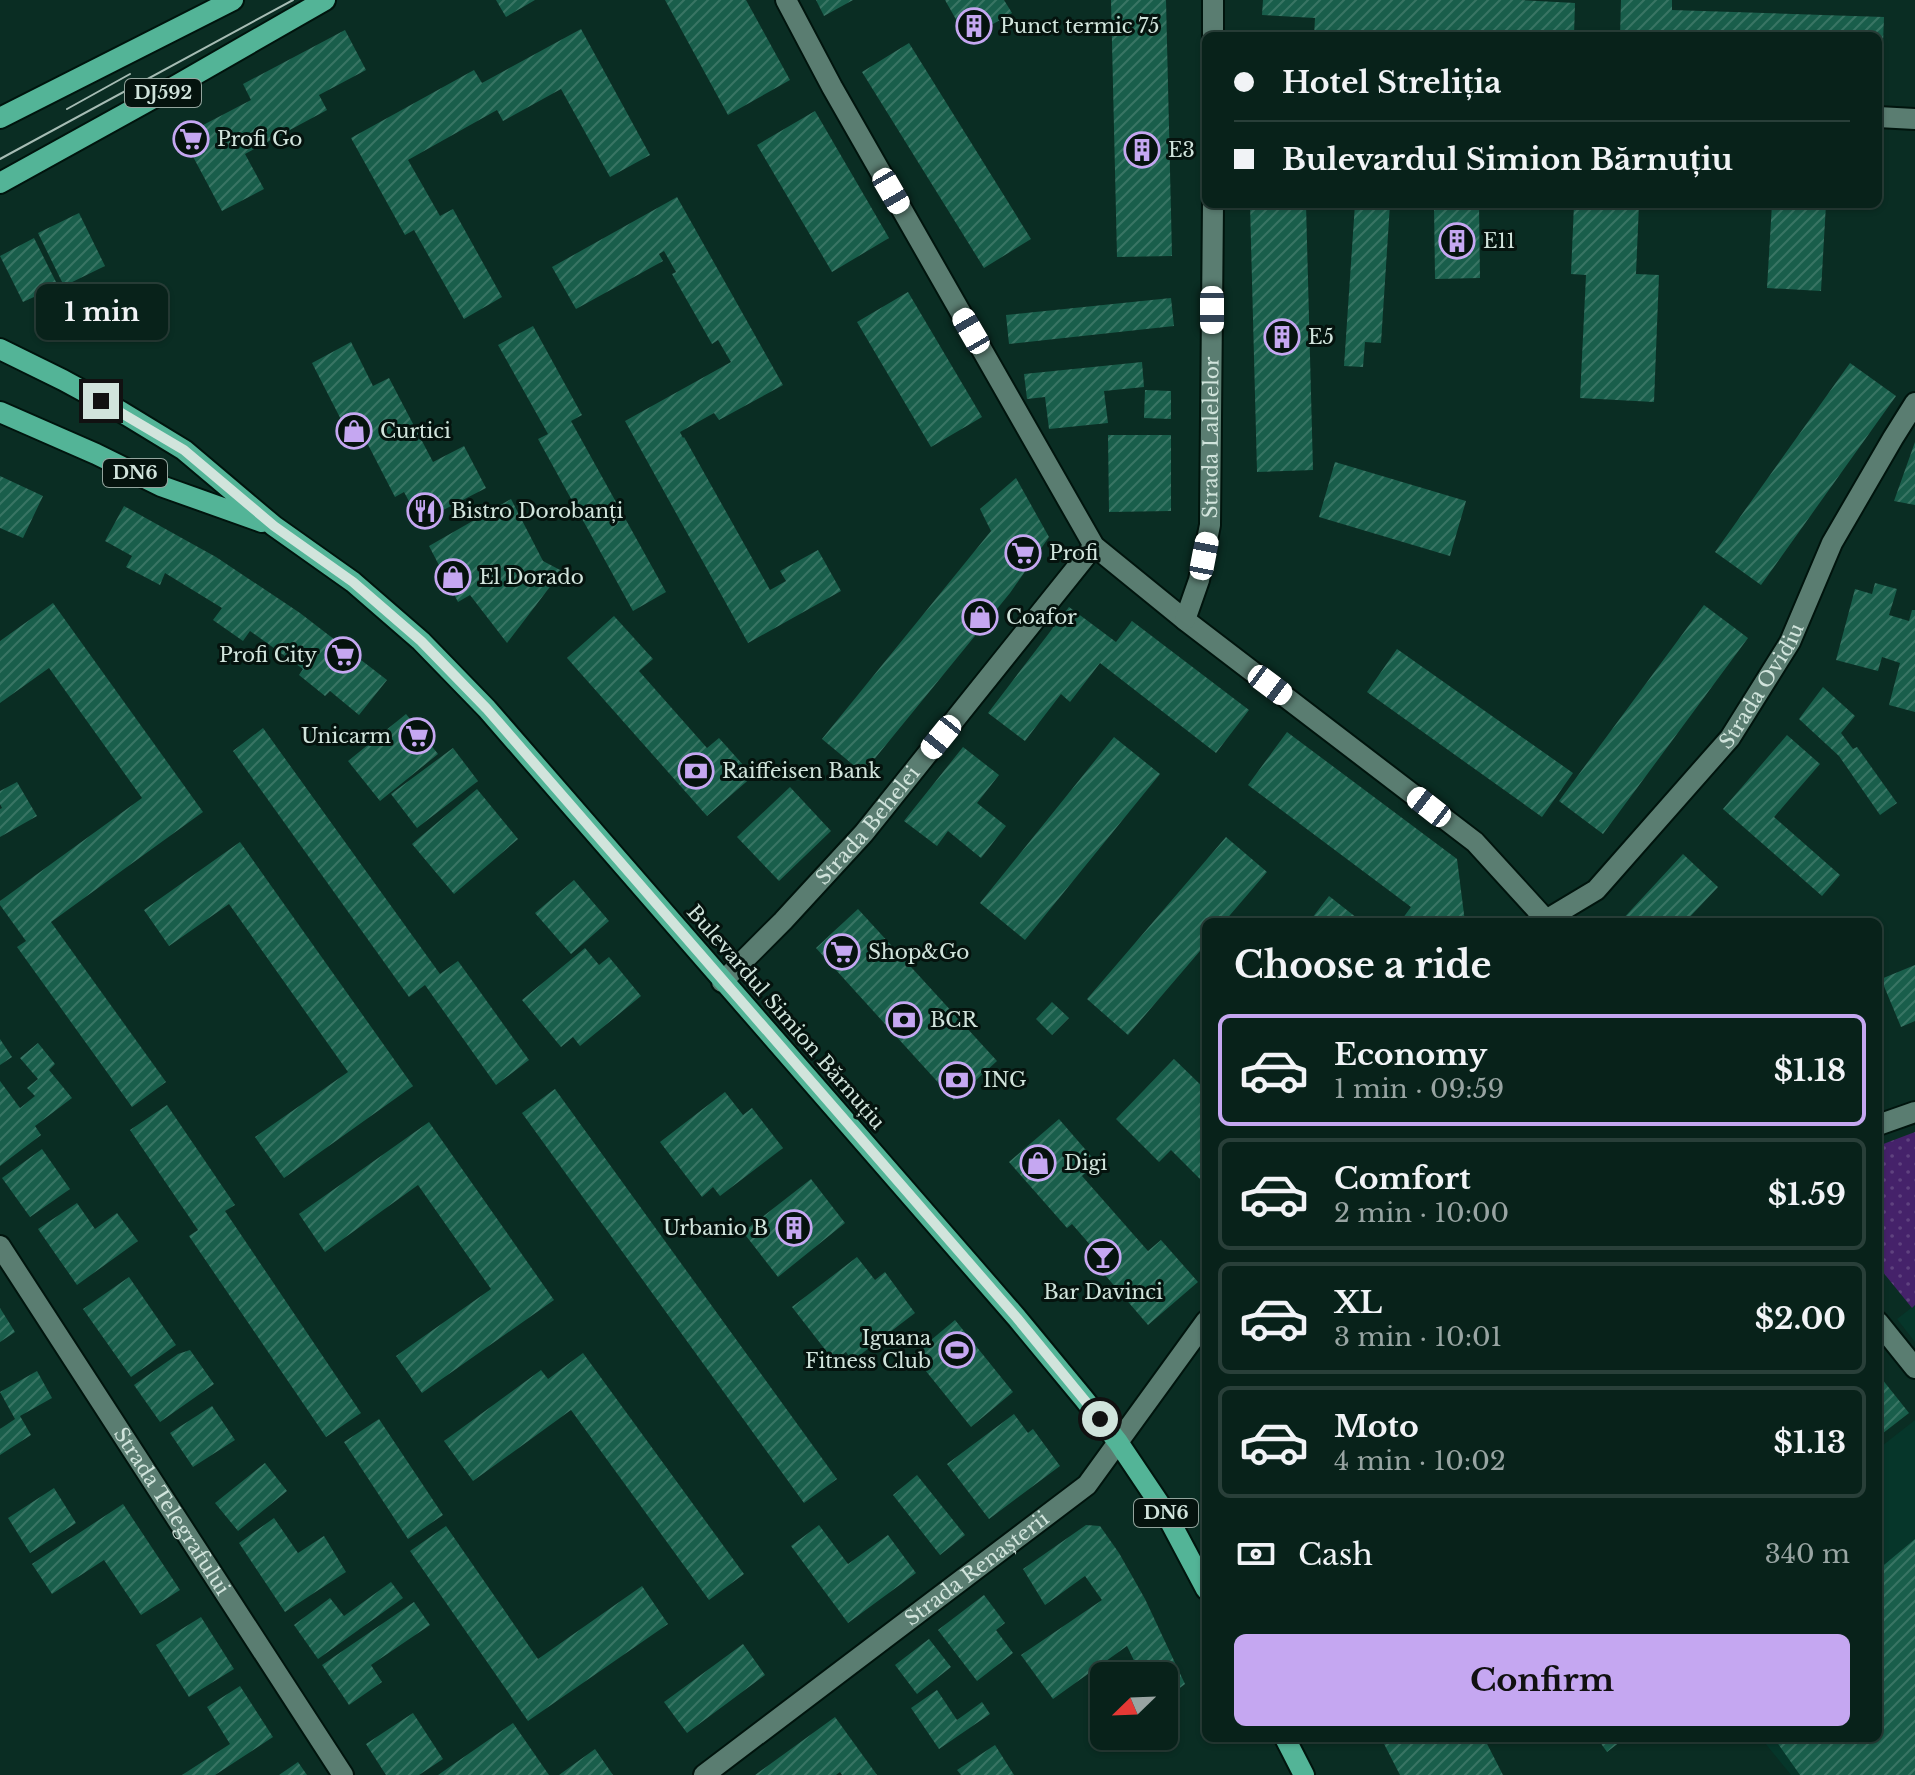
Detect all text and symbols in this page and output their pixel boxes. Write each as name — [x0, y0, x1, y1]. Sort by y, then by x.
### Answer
building icon: Punct termic 75 — [955, 7, 993, 45]
place label: Punct termic 75 — [1000, 14, 1159, 38]
text: Hotel Streliția — [1282, 64, 1502, 101]
road number: DJ592 — [125, 79, 201, 107]
supermarket icon: Profi Go — [172, 120, 210, 158]
place label: Profi Go — [217, 127, 302, 151]
building icon: E3 — [1123, 131, 1161, 169]
place label: E3 — [1168, 138, 1195, 162]
text: Bulevardul Simion Bărnuțiu — [1282, 141, 1733, 178]
car — [869, 164, 913, 218]
building icon: E11 — [1438, 222, 1476, 260]
place label: E11 — [1483, 229, 1515, 253]
callout: 1 min — [35, 285, 167, 341]
car — [1200, 286, 1224, 334]
text: 1 min — [64, 296, 140, 328]
car — [949, 304, 993, 358]
building icon: E5 — [1263, 318, 1301, 356]
place label: E5 — [1308, 325, 1334, 349]
street label: Strada Lalelelor — [1198, 356, 1224, 519]
route end — [83, 383, 119, 419]
shop icon: Curtici — [335, 412, 373, 450]
place label: Curtici — [380, 419, 451, 443]
road number: DN6 — [103, 459, 167, 487]
restaurant icon: Bistro Dorobanți — [406, 492, 444, 530]
place label: Bistro Dorobanți — [451, 499, 624, 524]
car — [1188, 530, 1220, 582]
supermarket icon: Profi — [1004, 534, 1042, 572]
place label: Profi — [1049, 541, 1098, 565]
shop icon: El Dorado — [434, 558, 472, 596]
place label: El Dorado — [479, 565, 584, 589]
shop icon: Coafor — [961, 598, 999, 636]
place label: Coafor — [1006, 605, 1077, 629]
street label: Strada Ovidiu — [1714, 620, 1808, 754]
supermarket icon: Profi City — [324, 636, 362, 674]
place label: Profi City — [219, 643, 317, 667]
car — [1244, 661, 1296, 709]
car — [917, 711, 965, 763]
supermarket icon: Unicarm — [398, 717, 436, 755]
place label: Unicarm — [301, 724, 392, 748]
bank icon: Raiffeisen Bank — [677, 752, 715, 790]
place label: Raiffeisen Bank — [722, 759, 882, 783]
street label: Strada Behelei — [811, 761, 925, 890]
car — [1403, 783, 1455, 831]
street label: Bulevardul Simion Bărnuțiu — [681, 900, 890, 1135]
supermarket icon: Shop&Go — [823, 933, 861, 971]
place label: Shop&Go — [868, 940, 969, 964]
text: Choose a ride — [1234, 943, 1491, 988]
bank icon: BCR — [885, 1001, 923, 1039]
place label: BCR — [930, 1008, 978, 1032]
icon: car — [1238, 1034, 1310, 1106]
text: Economy — [1334, 1036, 1487, 1073]
text: $1.18 — [1774, 1052, 1846, 1089]
bank icon: ING — [938, 1061, 976, 1099]
place label: ING — [983, 1068, 1027, 1092]
text: 1 min · 09:59 — [1334, 1073, 1504, 1105]
shop icon: Digi — [1019, 1144, 1057, 1182]
place label: Digi — [1064, 1151, 1107, 1175]
icon: car — [1238, 1158, 1310, 1230]
text: Comfort — [1334, 1160, 1471, 1197]
text: $1.59 — [1768, 1176, 1846, 1213]
text: 2 min · 10:00 — [1334, 1197, 1509, 1229]
building icon: Urbanio B — [775, 1209, 813, 1247]
place label: Urbanio B — [663, 1216, 768, 1240]
bar icon: Bar Davinci — [1084, 1238, 1122, 1276]
place label: Bar Davinci — [1043, 1280, 1163, 1304]
icon: car — [1238, 1282, 1310, 1354]
text: XL — [1334, 1284, 1382, 1321]
text: $2.00 — [1755, 1300, 1846, 1337]
text: 3 min · 10:01 — [1334, 1321, 1502, 1353]
place label: Iguana Fitness Club — [805, 1326, 932, 1373]
sports icon: Iguana Fitness Club — [938, 1331, 976, 1369]
route start — [1082, 1401, 1118, 1437]
icon: car — [1238, 1406, 1310, 1478]
text: Moto — [1334, 1408, 1419, 1445]
street label: Strada Telegrafului — [109, 1423, 235, 1600]
text: $1.13 — [1774, 1424, 1846, 1461]
text: 4 min · 10:02 — [1334, 1445, 1506, 1477]
road number: DN6 — [1134, 1499, 1198, 1527]
street label: Strada Renașterii — [900, 1506, 1054, 1631]
icon: cash — [1234, 1532, 1278, 1576]
text: Cash — [1298, 1536, 1373, 1573]
text: 340 m — [1765, 1538, 1850, 1570]
button: Confirm — [1234, 1634, 1850, 1726]
north arrow — [1090, 1662, 1178, 1750]
map controls — [1090, 1662, 1178, 1750]

